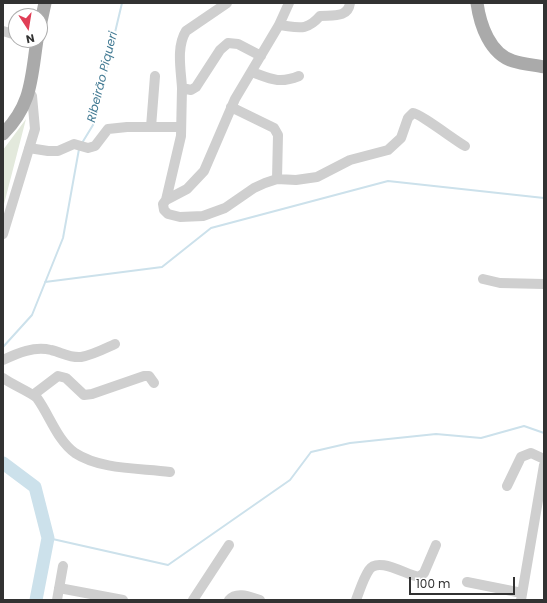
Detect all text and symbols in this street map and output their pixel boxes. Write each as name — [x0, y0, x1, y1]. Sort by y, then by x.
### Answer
north arrow — [8, 8, 48, 48]
text: N — [25, 30, 36, 47]
water label: Ribeirão Piqueri — [85, 30, 121, 124]
scale bar — [411, 569, 517, 595]
text: 100 m — [416, 575, 450, 592]

